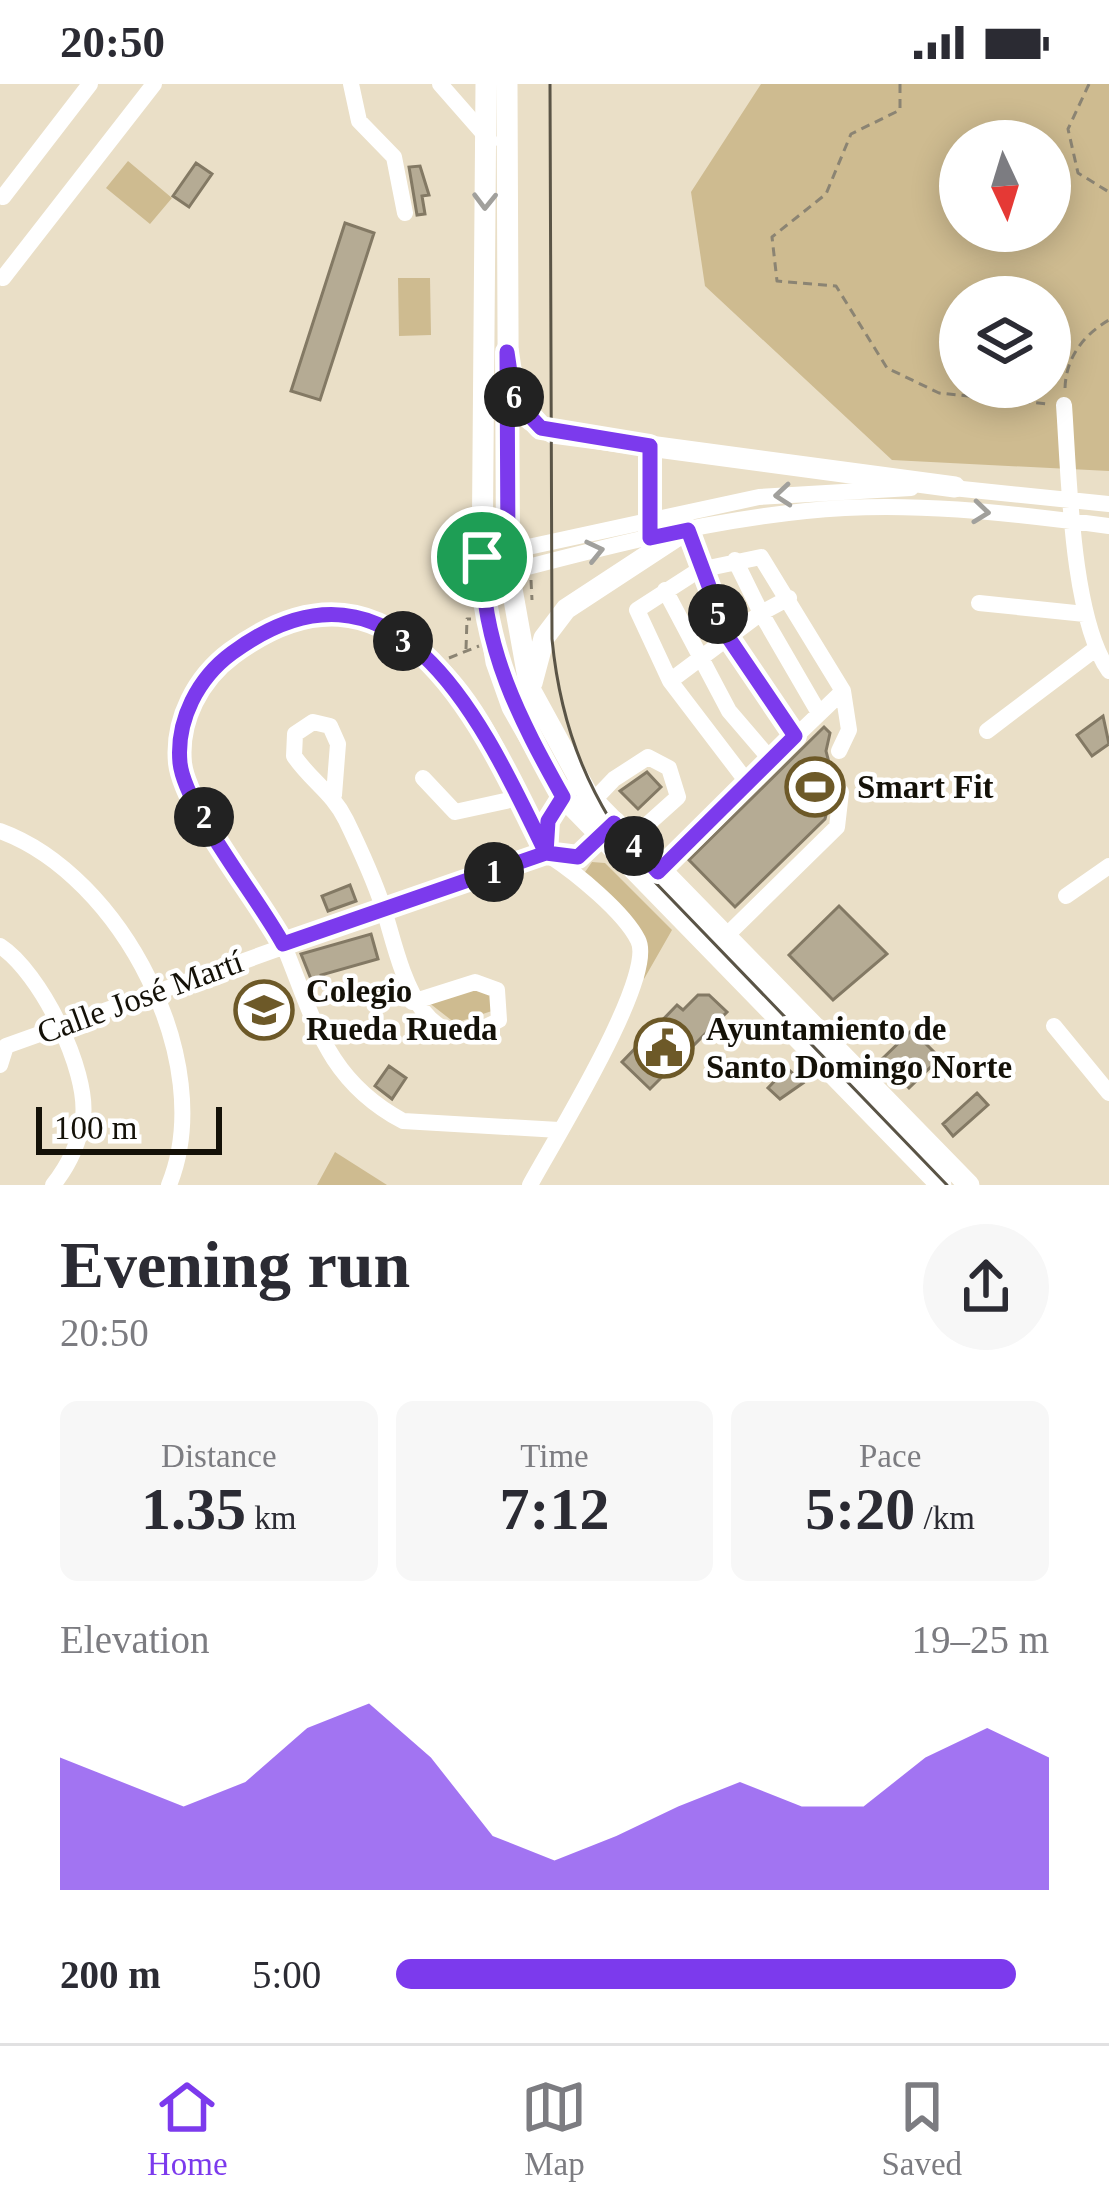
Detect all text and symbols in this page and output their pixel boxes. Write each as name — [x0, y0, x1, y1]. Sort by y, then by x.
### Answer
text: 20:50 — [60, 17, 165, 67]
north arrow — [939, 120, 1071, 252]
map controls — [939, 120, 1071, 408]
one-way arrow — [472, 193, 498, 211]
button: layers — [939, 276, 1071, 408]
pin: 6 — [484, 367, 544, 427]
text: 6 — [506, 379, 522, 415]
one-way arrow — [773, 482, 792, 507]
one-way arrow — [972, 499, 991, 524]
pin — [431, 506, 533, 608]
icon: arrive — [449, 524, 515, 590]
one-way arrow — [585, 540, 605, 565]
pin: 5 — [688, 584, 748, 644]
text: 5 — [710, 596, 726, 632]
pin: 3 — [373, 611, 433, 671]
text: 3 — [395, 623, 411, 659]
sports icon: Smart Fit — [784, 756, 846, 818]
place label: Smart Fit — [857, 769, 994, 805]
pin: 2 — [174, 787, 234, 847]
text: 2 — [196, 799, 212, 835]
pin: 4 — [604, 816, 664, 876]
text: 4 — [626, 828, 642, 864]
pin: 1 — [464, 842, 524, 902]
text: 1 — [486, 854, 502, 890]
street label: Calle José Martí — [32, 943, 248, 1051]
place label: Colegio Rueda Rueda — [306, 973, 498, 1047]
school or university icon: Colegio Rueda Rueda — [233, 979, 295, 1041]
place label: Ayuntamiento de Santo Domingo Norte — [706, 1011, 1012, 1085]
public building icon: Ayuntamiento de Santo Domingo Norte — [633, 1017, 695, 1079]
scale bar — [36, 1101, 222, 1154]
text: 100 m — [54, 1110, 137, 1146]
button: share — [923, 1224, 1049, 1350]
text: Evening run — [60, 1228, 410, 1301]
text: 20:50 — [60, 1311, 149, 1354]
text: Distance — [161, 1438, 277, 1474]
text: Time — [520, 1438, 589, 1474]
text: Pace — [859, 1438, 921, 1474]
text: 1.35 — [141, 1476, 246, 1542]
text: 7:12 — [500, 1476, 609, 1542]
text: 5:20 — [805, 1476, 915, 1542]
text: km — [246, 1500, 297, 1536]
text: /km — [915, 1500, 975, 1536]
text: Elevation — [60, 1618, 209, 1661]
text: 19–25 m — [911, 1618, 1049, 1661]
text: 200 m — [60, 1953, 161, 1996]
text: 5:00 — [252, 1953, 321, 1996]
tab: Home — [147, 2074, 228, 2183]
tab: Map — [521, 2074, 587, 2183]
tab: Saved — [881, 2074, 962, 2183]

